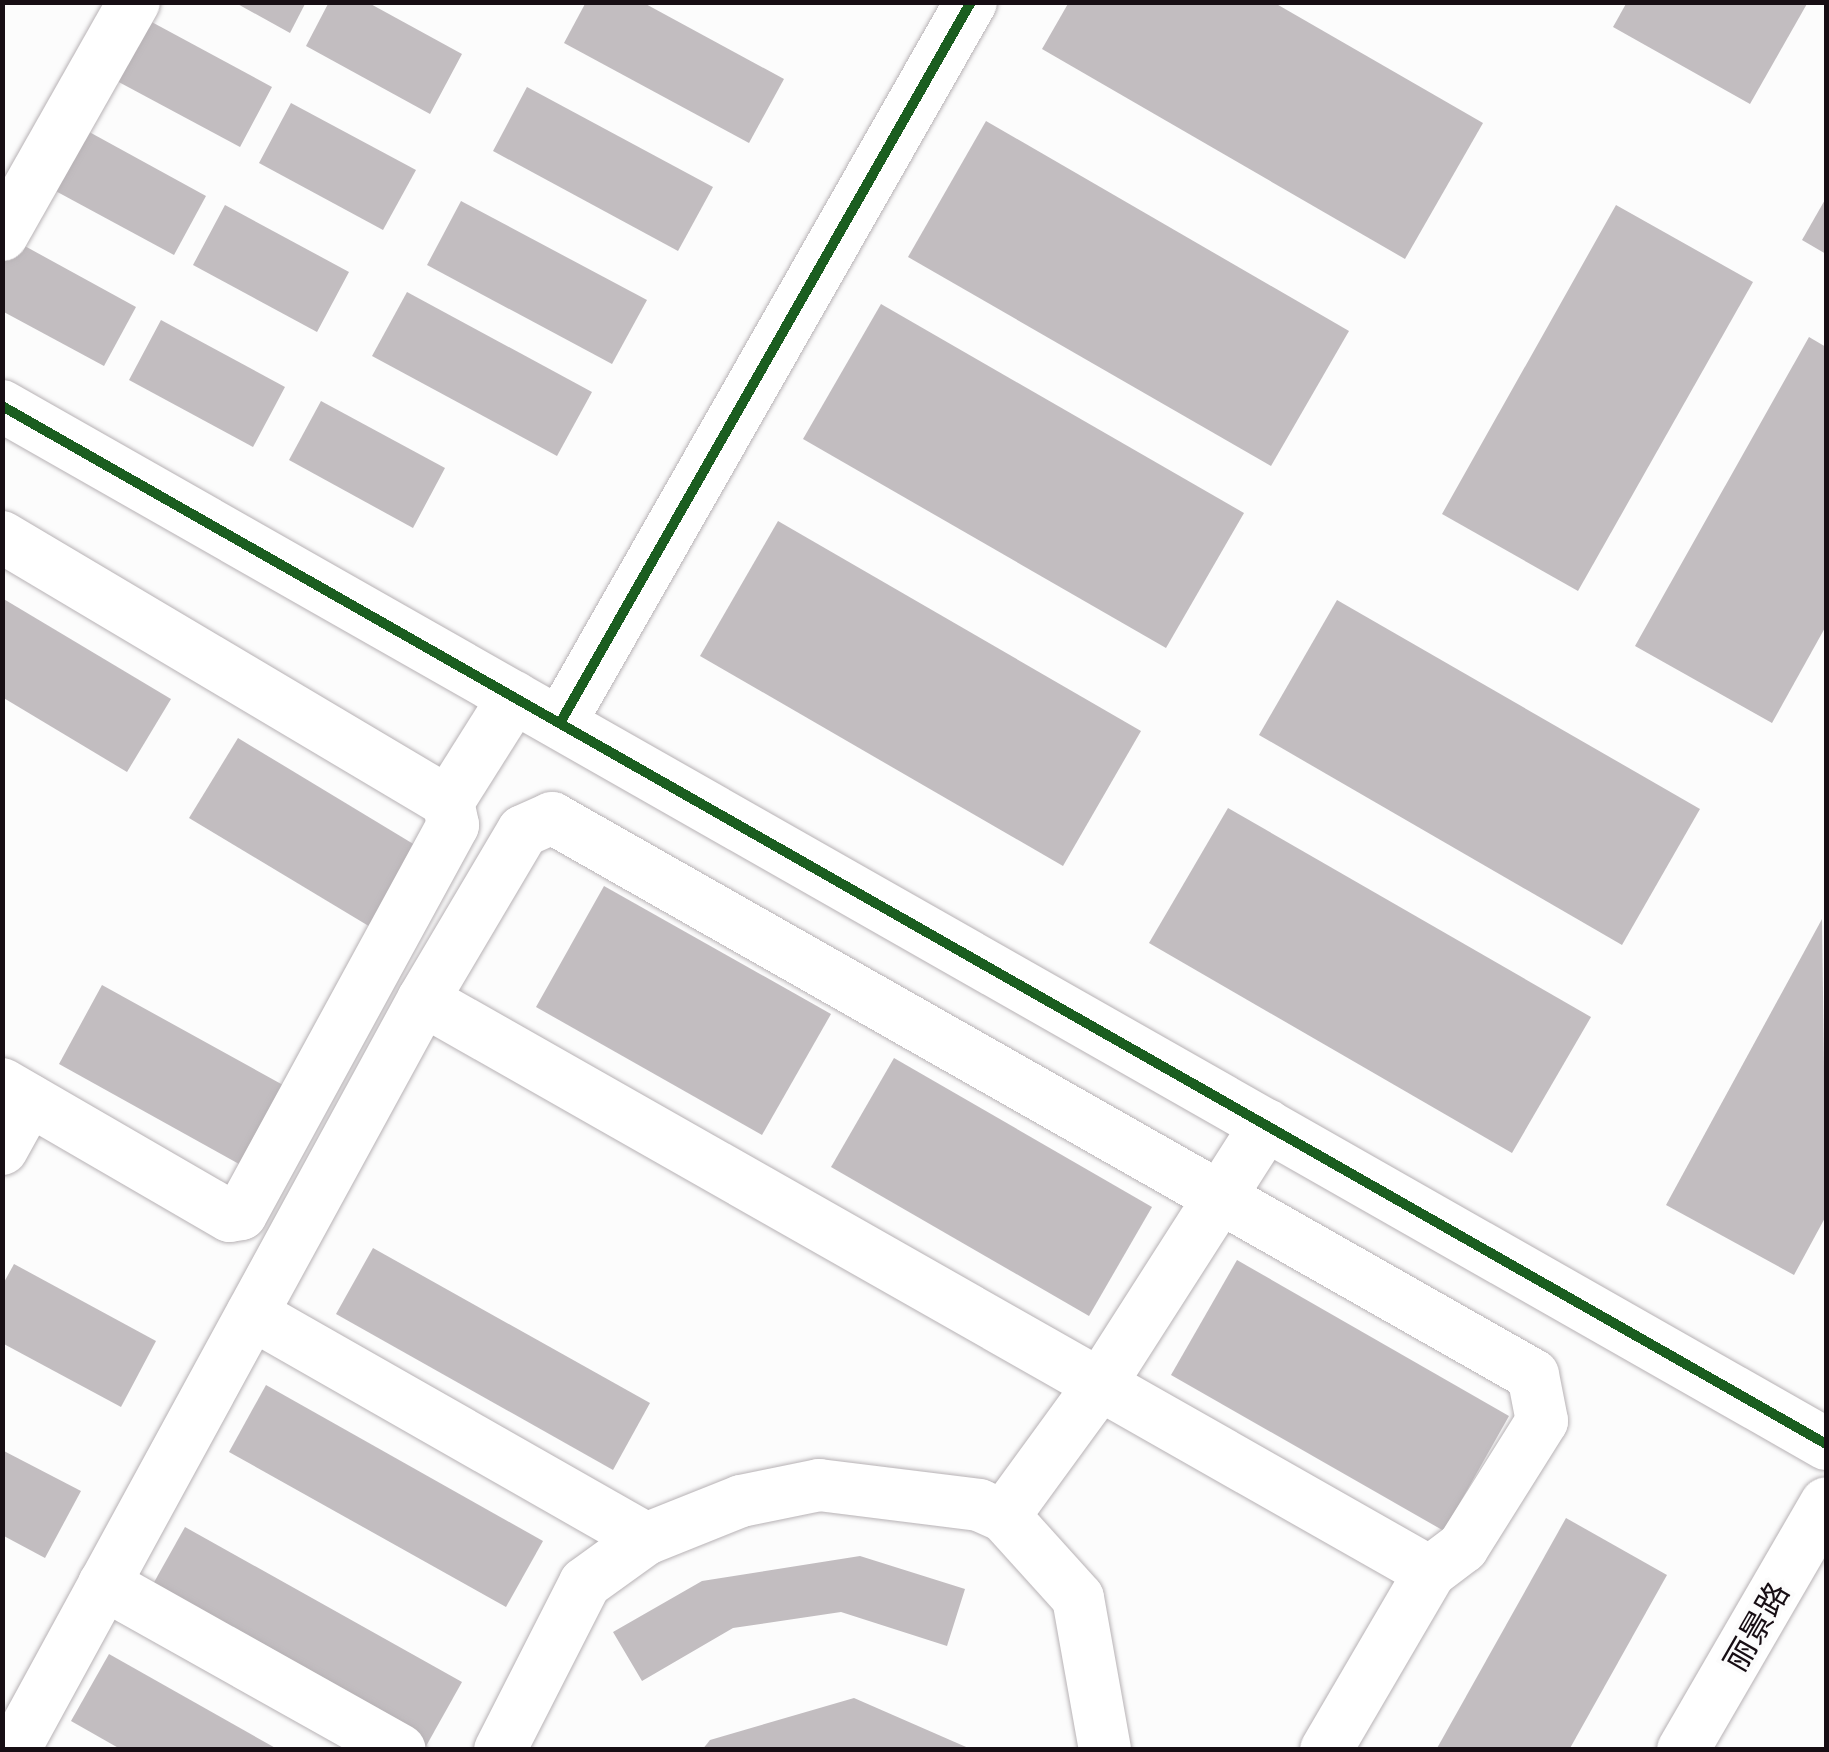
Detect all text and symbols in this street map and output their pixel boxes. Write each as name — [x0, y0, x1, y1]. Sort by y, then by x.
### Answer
street label: 丽景路 — [1714, 1575, 1796, 1677]

